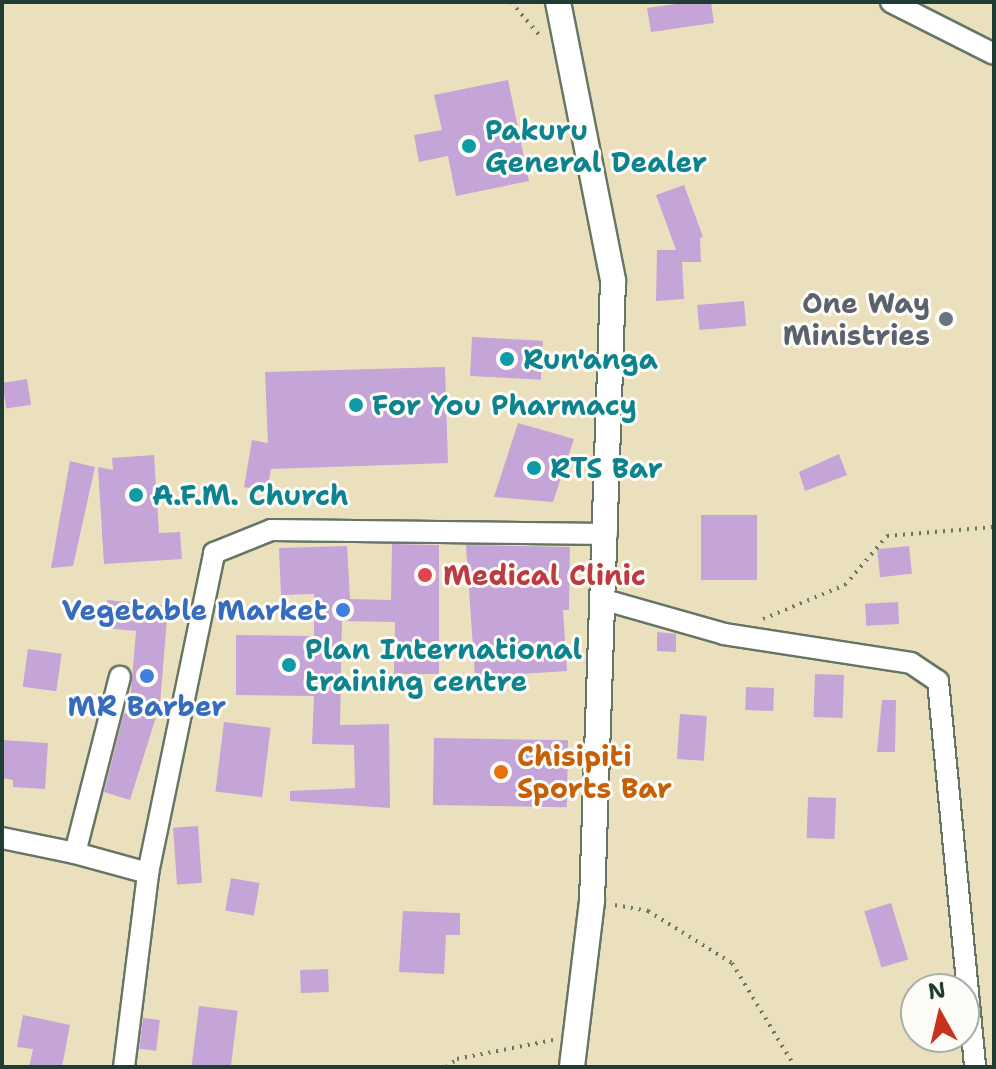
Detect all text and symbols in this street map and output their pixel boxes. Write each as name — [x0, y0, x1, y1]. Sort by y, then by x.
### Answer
place label: Pakuru General Dealer — [485, 113, 707, 179]
marker: Pakuru General Dealer — [460, 137, 478, 155]
place label: One Way Ministries — [783, 286, 930, 352]
marker: One Way Ministries — [937, 310, 955, 328]
place label: Run'anga — [523, 342, 658, 376]
marker: Run'anga — [498, 350, 516, 368]
place label: For You Pharmacy — [372, 388, 637, 422]
marker: For You Pharmacy — [347, 396, 365, 414]
place label: RTS Bar — [550, 451, 663, 485]
marker: RTS Bar — [525, 459, 543, 477]
place label: A.F.M. Church — [152, 478, 349, 512]
marker: A.F.M. Church — [127, 486, 145, 504]
place label: Medical Clinic — [443, 558, 646, 592]
marker: Medical Clinic — [414, 564, 436, 586]
place label: Vegetable Market — [62, 593, 327, 627]
marker: Vegetable Market — [334, 601, 352, 619]
place label: Plan International training centre — [305, 632, 582, 698]
marker: Plan International training centre — [280, 656, 298, 674]
marker: MR Barber — [138, 667, 156, 685]
place label: MR Barber — [68, 689, 226, 723]
place label: Chisipiti Sports Bar — [517, 739, 672, 805]
marker: Chisipiti Sports Bar — [492, 763, 510, 781]
north arrow — [900, 973, 980, 1053]
text: N — [926, 975, 948, 1006]

